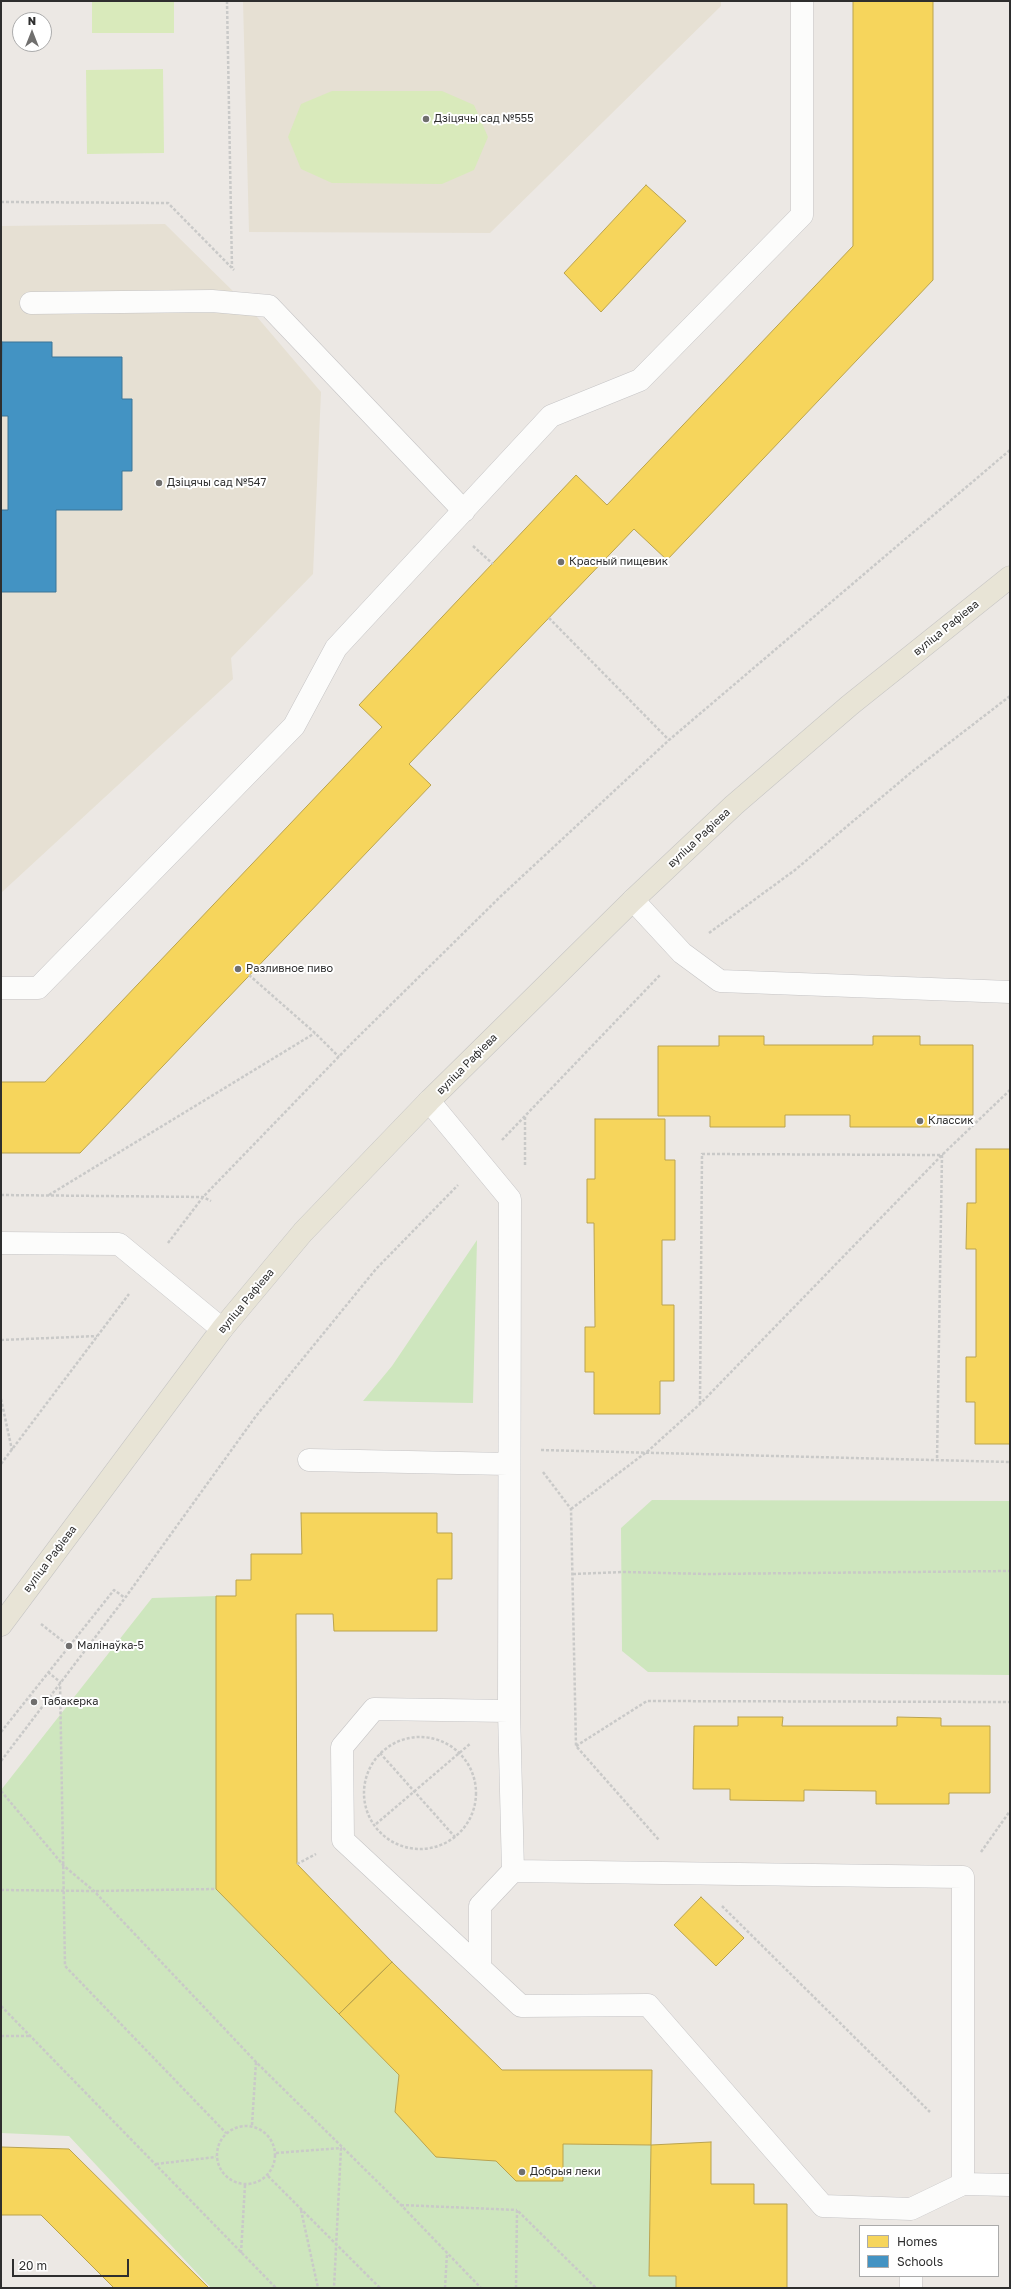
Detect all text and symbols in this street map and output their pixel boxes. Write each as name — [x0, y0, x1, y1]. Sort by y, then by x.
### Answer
north arrow — [12, 12, 52, 52]
text: N — [28, 14, 36, 27]
place label: Дзіцячы сад №555 — [434, 112, 534, 126]
marker: Дзіцячы сад №555 — [421, 114, 431, 124]
place label: Дзіцячы сад №547 — [167, 476, 266, 490]
marker: Дзіцячы сад №547 — [154, 478, 164, 488]
place label: Красный пищевик — [569, 555, 668, 569]
marker: Красный пищевик — [556, 557, 566, 567]
street label: вуліца Рафіева — [911, 598, 981, 658]
street label: вуліца Рафіева — [665, 806, 733, 870]
place label: Разливное пиво — [246, 962, 333, 976]
marker: Разливное пиво — [233, 964, 243, 974]
street label: вуліца Рафіева — [434, 1031, 500, 1097]
place label: Классик — [928, 1114, 974, 1128]
marker: Классик — [915, 1116, 925, 1126]
street label: вуліца Рафіева — [215, 1266, 277, 1336]
street label: вуліца Рафіева — [20, 1523, 80, 1595]
place label: Малінаўка-5 — [77, 1639, 144, 1653]
marker: Малінаўка-5 — [64, 1641, 74, 1651]
place label: Табакерка — [42, 1695, 98, 1709]
marker: Табакерка — [29, 1697, 39, 1707]
place label: Добрыя леки — [530, 2165, 601, 2179]
marker: Добрыя леки — [517, 2167, 527, 2177]
legend — [859, 2225, 999, 2277]
text: Homes — [897, 2234, 937, 2249]
scale bar — [14, 2251, 131, 2277]
text: Schools — [897, 2254, 943, 2269]
text: 20 m — [19, 2258, 47, 2273]

